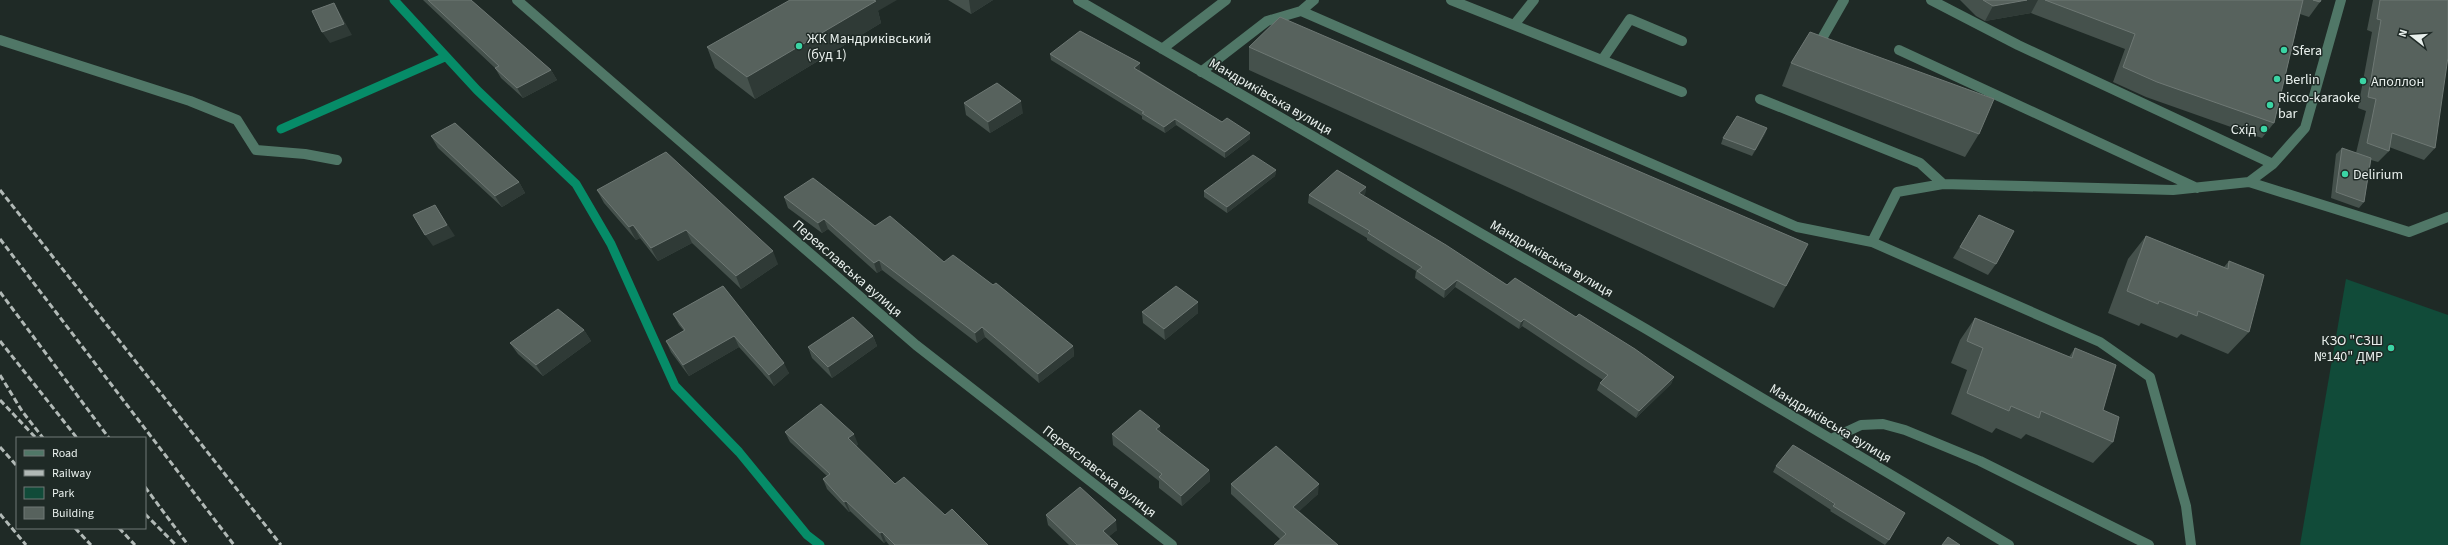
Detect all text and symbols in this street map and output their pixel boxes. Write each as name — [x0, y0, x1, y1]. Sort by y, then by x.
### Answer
north arrow — [2392, 16, 2432, 56]
text: N — [2395, 28, 2411, 39]
place label: ЖК Мандриківський (буд 1) — [807, 29, 931, 65]
marker: ЖК Мандриківський (буд 1) — [794, 41, 804, 51]
place label: Sfera — [2292, 41, 2322, 61]
marker: Sfera — [2279, 45, 2289, 55]
street label: Мандриківська вулиця — [1205, 53, 1336, 140]
place label: Berlin — [2285, 70, 2320, 90]
place label: Аполлон — [2371, 72, 2424, 92]
marker: Berlin — [2272, 74, 2282, 84]
marker: Аполлон — [2358, 76, 2368, 86]
place label: Ricco-karaoke bar — [2278, 88, 2360, 124]
marker: Ricco-karaoke bar — [2265, 100, 2275, 110]
place label: Схід — [2231, 120, 2257, 140]
marker: Схід — [2259, 124, 2269, 134]
place label: Delirium — [2353, 165, 2403, 185]
marker: Delirium — [2340, 169, 2350, 179]
street label: Переяславська вулиця — [788, 215, 907, 322]
street label: Мандриківська вулиця — [1486, 215, 1617, 302]
place label: КЗО "СЗШ №140" ДМР — [2314, 331, 2383, 367]
marker: КЗО "СЗШ №140" ДМР — [2386, 343, 2396, 353]
street label: Мандриківська вулиця — [1765, 379, 1895, 468]
street label: Переяславська вулиця — [1038, 421, 1161, 523]
legend — [16, 437, 146, 529]
text: Road — [52, 445, 78, 462]
text: Railway — [52, 465, 91, 482]
text: Park — [52, 485, 74, 502]
text: Building — [52, 505, 94, 522]

